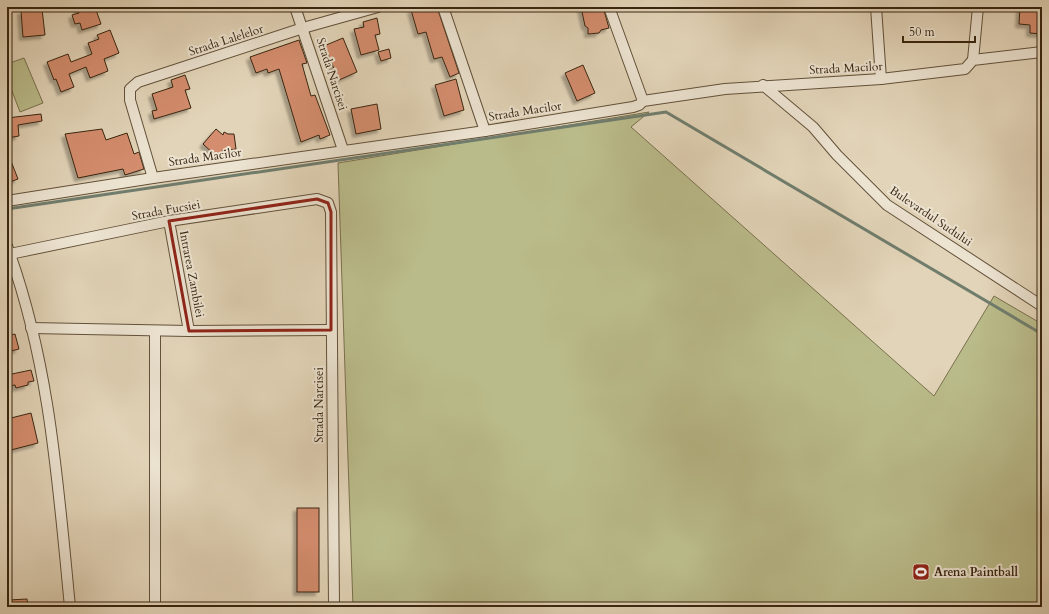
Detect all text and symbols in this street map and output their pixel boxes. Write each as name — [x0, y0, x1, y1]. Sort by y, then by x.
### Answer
scale bar — [903, 18, 975, 44]
street label: Strada Lalelelor — [187, 20, 266, 60]
text: 50 m — [909, 24, 936, 40]
street label: Strada Narcisei — [313, 36, 351, 113]
street label: Strada Macilor — [809, 58, 884, 78]
street label: Strada Macilor — [487, 97, 563, 125]
street label: Strada Macilor — [168, 144, 243, 170]
street label: Bulevardul Sudului — [886, 182, 976, 250]
street label: Strada Fucsiei — [130, 196, 202, 224]
street label: Intrarea Zambilei — [176, 229, 208, 319]
street label: Strada Narcisei — [311, 367, 327, 443]
sports icon: Arena Paintball — [911, 562, 931, 582]
place label: Arena Paintball — [934, 564, 1018, 580]

